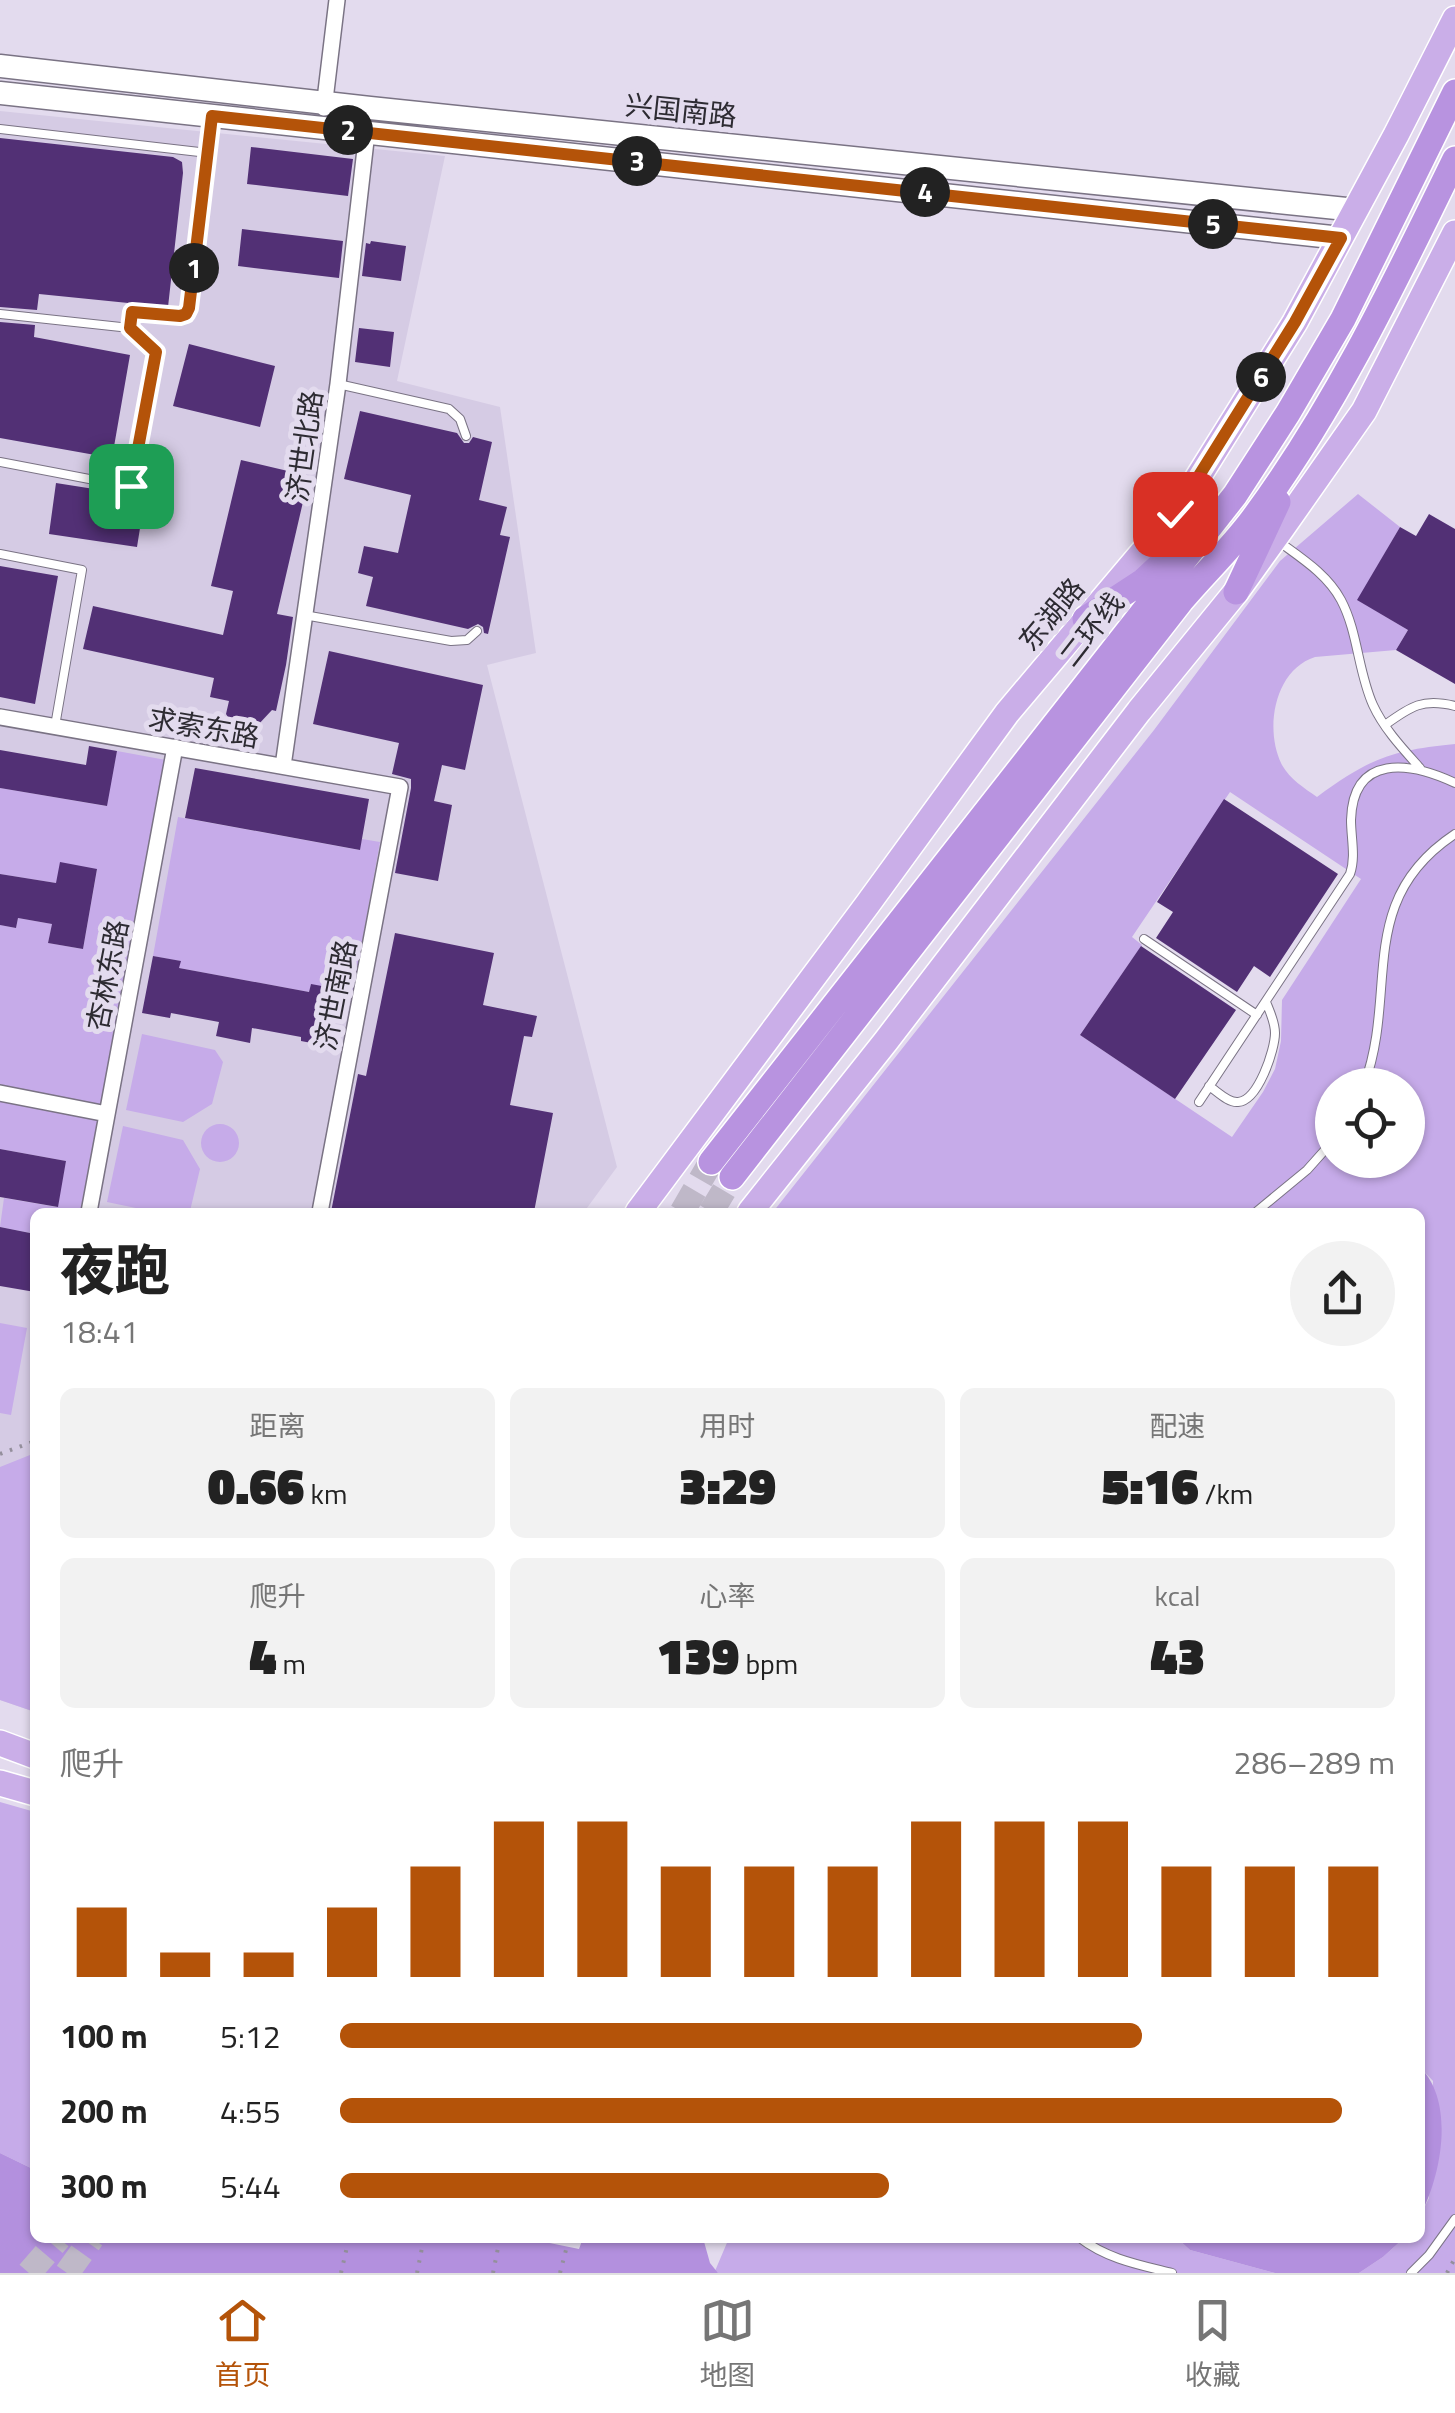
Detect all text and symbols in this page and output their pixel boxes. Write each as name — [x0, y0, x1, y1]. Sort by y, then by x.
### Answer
street label: 兴国南路 — [623, 83, 739, 137]
pin: 2 — [323, 105, 373, 155]
text: 2 — [340, 108, 356, 151]
pin: 3 — [612, 136, 662, 186]
text: 3 — [629, 139, 645, 182]
pin: 4 — [900, 167, 950, 217]
text: 4 — [917, 170, 933, 213]
pin: 5 — [1188, 199, 1238, 249]
text: 5 — [1205, 202, 1221, 245]
pin: 1 — [169, 243, 219, 293]
text: 1 — [186, 246, 202, 289]
pin: 6 — [1236, 352, 1286, 402]
text: 6 — [1253, 355, 1269, 398]
street label: 济世北路 — [275, 388, 333, 504]
pin — [89, 444, 174, 529]
icon: arrive — [104, 459, 159, 514]
pin — [1133, 472, 1218, 557]
icon: check — [1148, 487, 1203, 542]
street label: 东湖路 — [1008, 568, 1094, 660]
street label: 二环线 — [1048, 583, 1134, 675]
street label: 求索东路 — [145, 696, 263, 758]
street label: 杏林东路 — [75, 916, 139, 1034]
street label: 济世南路 — [303, 936, 367, 1054]
map controls — [1315, 1068, 1425, 1178]
button: locate — [1315, 1068, 1425, 1178]
text: 夜跑 — [60, 1228, 170, 1311]
button: share — [1290, 1241, 1395, 1346]
text: 18:41 — [60, 1307, 139, 1355]
text: 距离 — [249, 1404, 306, 1447]
text: 用时 — [699, 1404, 756, 1447]
text: 配速 — [1149, 1404, 1206, 1447]
text: 0.66 — [208, 1447, 304, 1523]
text: 3:29 — [679, 1447, 776, 1523]
text: 5:16 — [1102, 1447, 1199, 1523]
text: km — [304, 1472, 347, 1515]
text: /km — [1199, 1472, 1253, 1515]
text: 爬升 — [249, 1574, 306, 1617]
text: 心率 — [699, 1574, 756, 1617]
text: kcal — [1155, 1574, 1200, 1617]
text: 4 — [249, 1617, 276, 1693]
text: 139 — [657, 1617, 739, 1693]
text: 43 — [1150, 1617, 1205, 1693]
text: m — [276, 1642, 306, 1685]
text: bpm — [739, 1642, 798, 1685]
text: 286–289 m — [1233, 1738, 1395, 1786]
text: 爬升 — [60, 1739, 124, 1787]
text: 100 m — [60, 2012, 148, 2060]
text: 5:12 — [220, 2012, 281, 2060]
text: 200 m — [60, 2087, 148, 2135]
text: 4:55 — [220, 2087, 281, 2135]
text: 300 m — [60, 2162, 148, 2210]
text: 5:44 — [220, 2162, 281, 2210]
tab: 首页 — [214, 2293, 271, 2396]
tab: 地图 — [699, 2293, 756, 2396]
tab: 收藏 — [1184, 2293, 1241, 2396]

